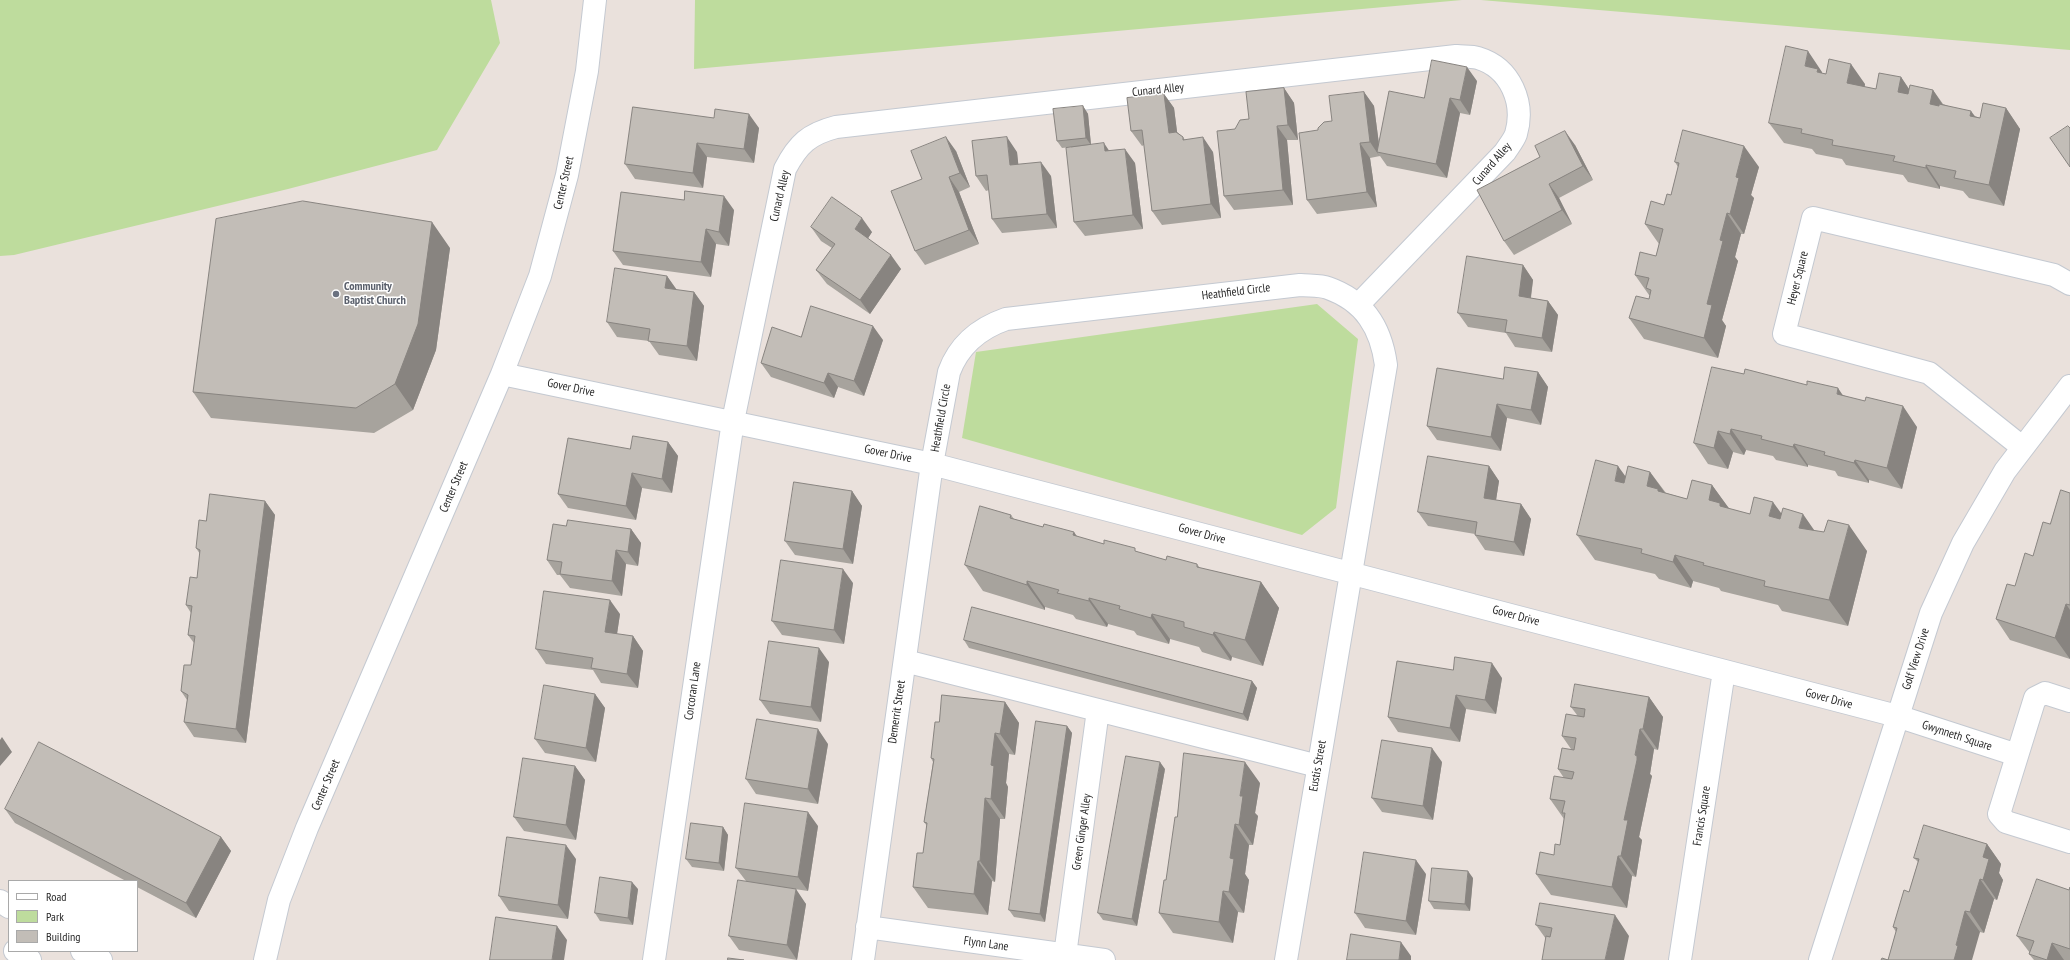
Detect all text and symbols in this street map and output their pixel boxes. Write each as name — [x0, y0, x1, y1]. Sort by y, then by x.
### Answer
street label: Cunard Alley — [1131, 80, 1185, 100]
street label: Cunard Alley — [1469, 140, 1515, 188]
street label: Center Street — [551, 155, 577, 211]
street label: Cunard Alley — [767, 169, 793, 223]
street label: Heyer Square — [1784, 250, 1812, 306]
place label: Community Baptist Church — [344, 280, 406, 308]
street label: Heathfield Circle — [1201, 281, 1271, 303]
marker: Community Baptist Church — [331, 289, 341, 299]
street label: Gover Drive — [546, 376, 596, 400]
street label: Heathfield Circle — [928, 383, 954, 453]
street label: Gover Drive — [863, 442, 913, 466]
street label: Center Street — [437, 459, 471, 515]
street label: Gover Drive — [1177, 521, 1227, 547]
street label: Gover Drive — [1491, 603, 1541, 629]
street label: Golf View Drive — [1899, 626, 1933, 692]
street label: Corcoran Lane — [682, 661, 704, 721]
street label: Demerrit Street — [885, 679, 909, 745]
street label: Gover Drive — [1804, 686, 1854, 712]
street label: Gwynneth Square — [1920, 718, 1994, 754]
street label: Eustis Street — [1306, 739, 1330, 793]
street label: Center Street — [309, 757, 343, 813]
street label: Francis Square — [1690, 785, 1714, 847]
street label: Green Ginger Alley — [1070, 793, 1094, 871]
legend — [8, 880, 138, 952]
text: Road — [46, 889, 66, 904]
text: Park — [46, 909, 64, 924]
text: Building — [46, 929, 81, 944]
street label: Flynn Lane — [963, 934, 1009, 954]

